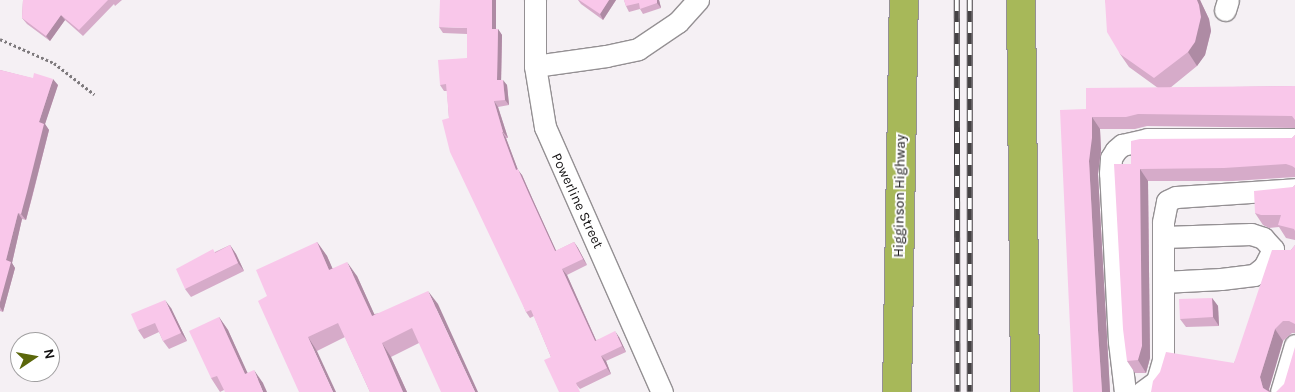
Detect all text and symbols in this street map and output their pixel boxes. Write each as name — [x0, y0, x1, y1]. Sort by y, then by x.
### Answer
street label: Higginson Highway — [891, 134, 909, 258]
street label: Powerline Street — [548, 151, 606, 251]
north arrow — [10, 332, 60, 382]
text: N — [40, 347, 59, 361]

